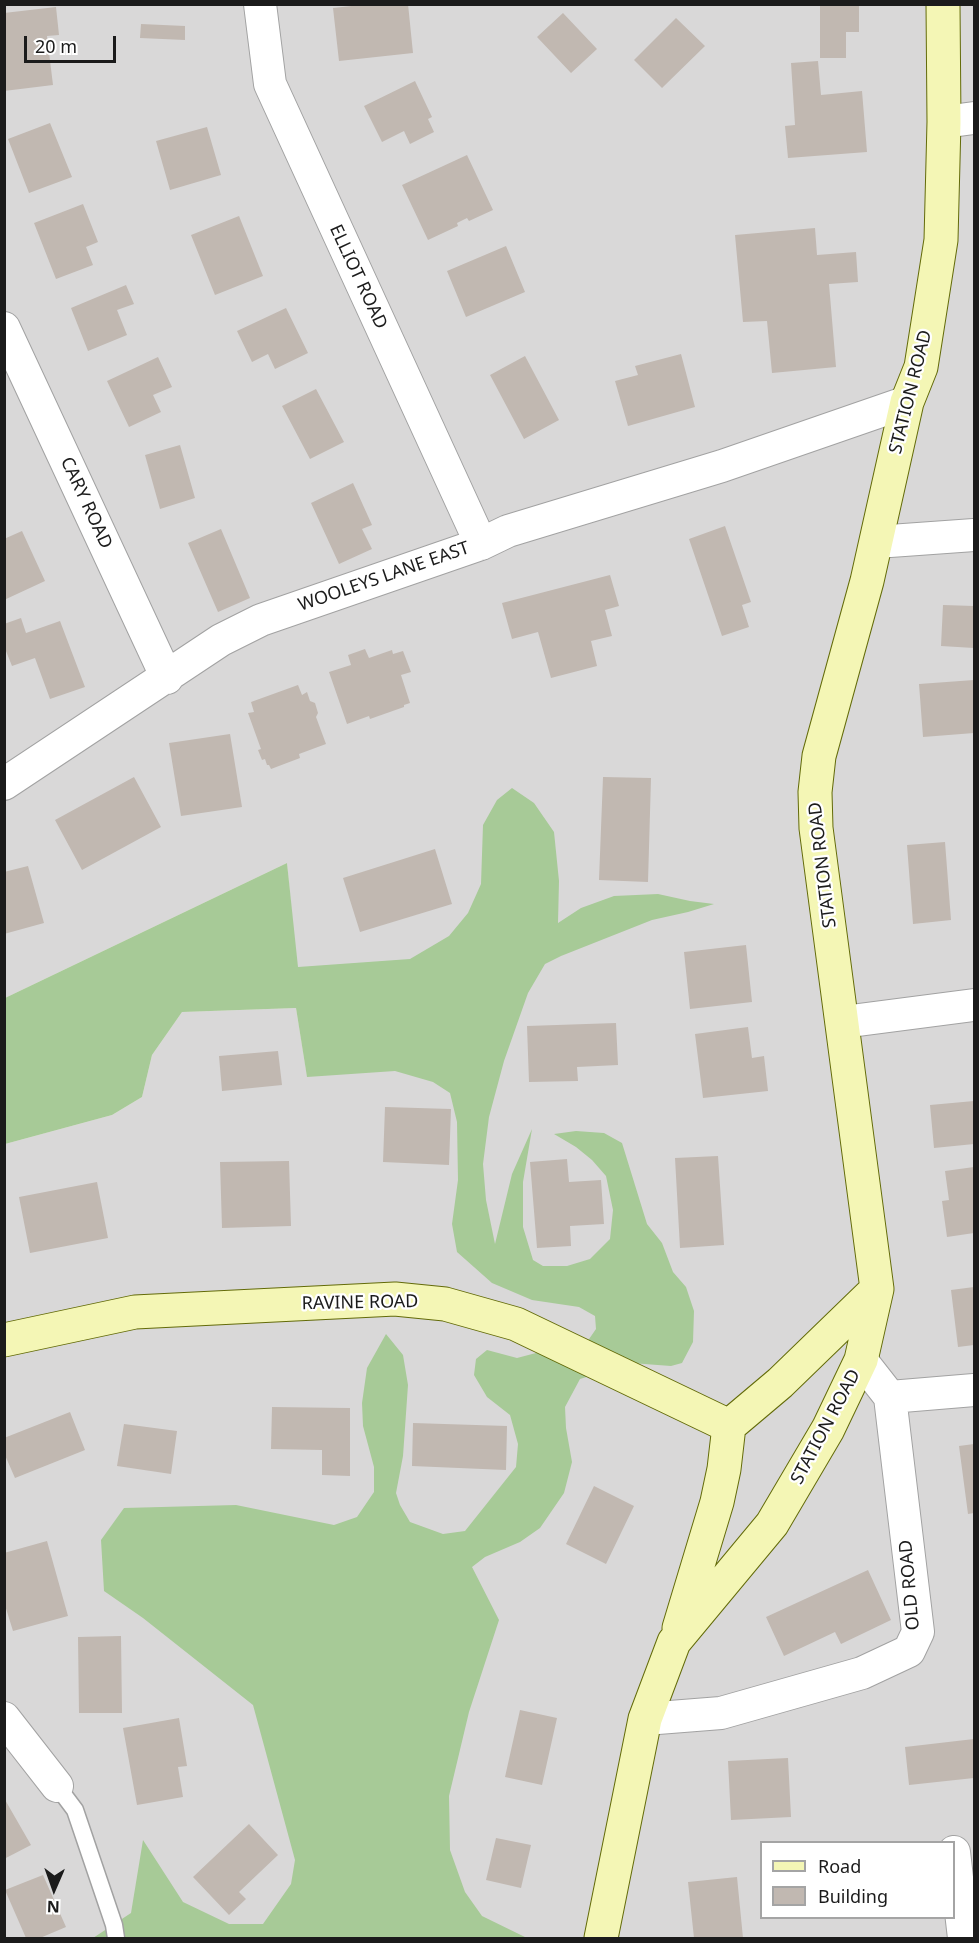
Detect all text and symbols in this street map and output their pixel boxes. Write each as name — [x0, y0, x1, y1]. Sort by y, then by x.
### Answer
scale bar — [27, 24, 118, 62]
text: 20 m — [35, 34, 77, 58]
street label: ELLIOT ROAD — [324, 221, 392, 333]
street label: STATION ROAD — [885, 328, 937, 456]
street label: CARY ROAD — [55, 454, 117, 552]
street label: WOOLEYS LANE EAST — [296, 538, 472, 616]
street label: STATION ROAD — [805, 801, 841, 929]
street label: RAVINE ROAD — [301, 1291, 419, 1315]
street label: STATION ROAD — [787, 1366, 865, 1488]
street label: OLD ROAD — [895, 1539, 925, 1631]
legend — [760, 1841, 955, 1919]
text: Road — [818, 1854, 861, 1878]
north arrow — [24, 1859, 84, 1919]
text: Building — [818, 1884, 888, 1908]
text: N — [46, 1896, 60, 1918]

